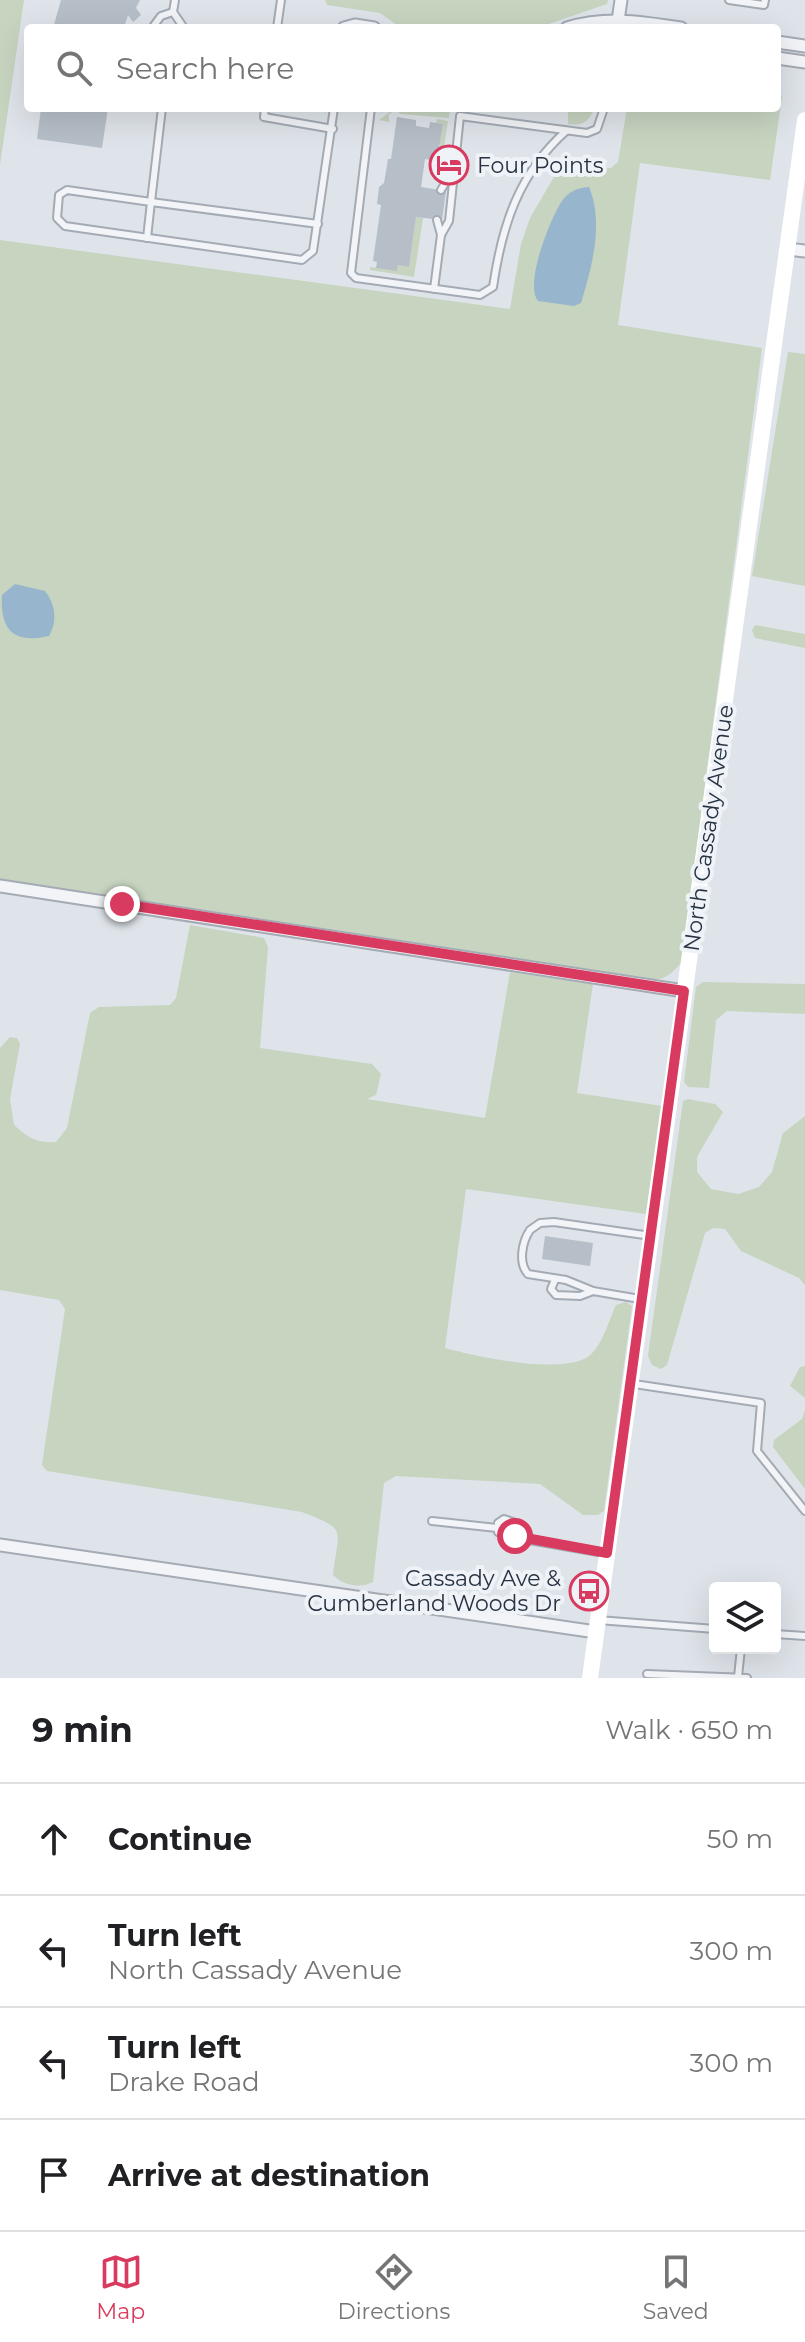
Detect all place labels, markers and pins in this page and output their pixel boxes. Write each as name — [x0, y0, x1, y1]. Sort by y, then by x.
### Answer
hotel icon: Four Points — [428, 144, 470, 186]
place label: Four Points — [477, 152, 604, 179]
place label: Cassady Ave & Cumberland Woods Dr — [307, 1565, 561, 1617]
bus stop icon: Cassady Ave & Cumberland Woods Dr — [568, 1570, 610, 1612]

